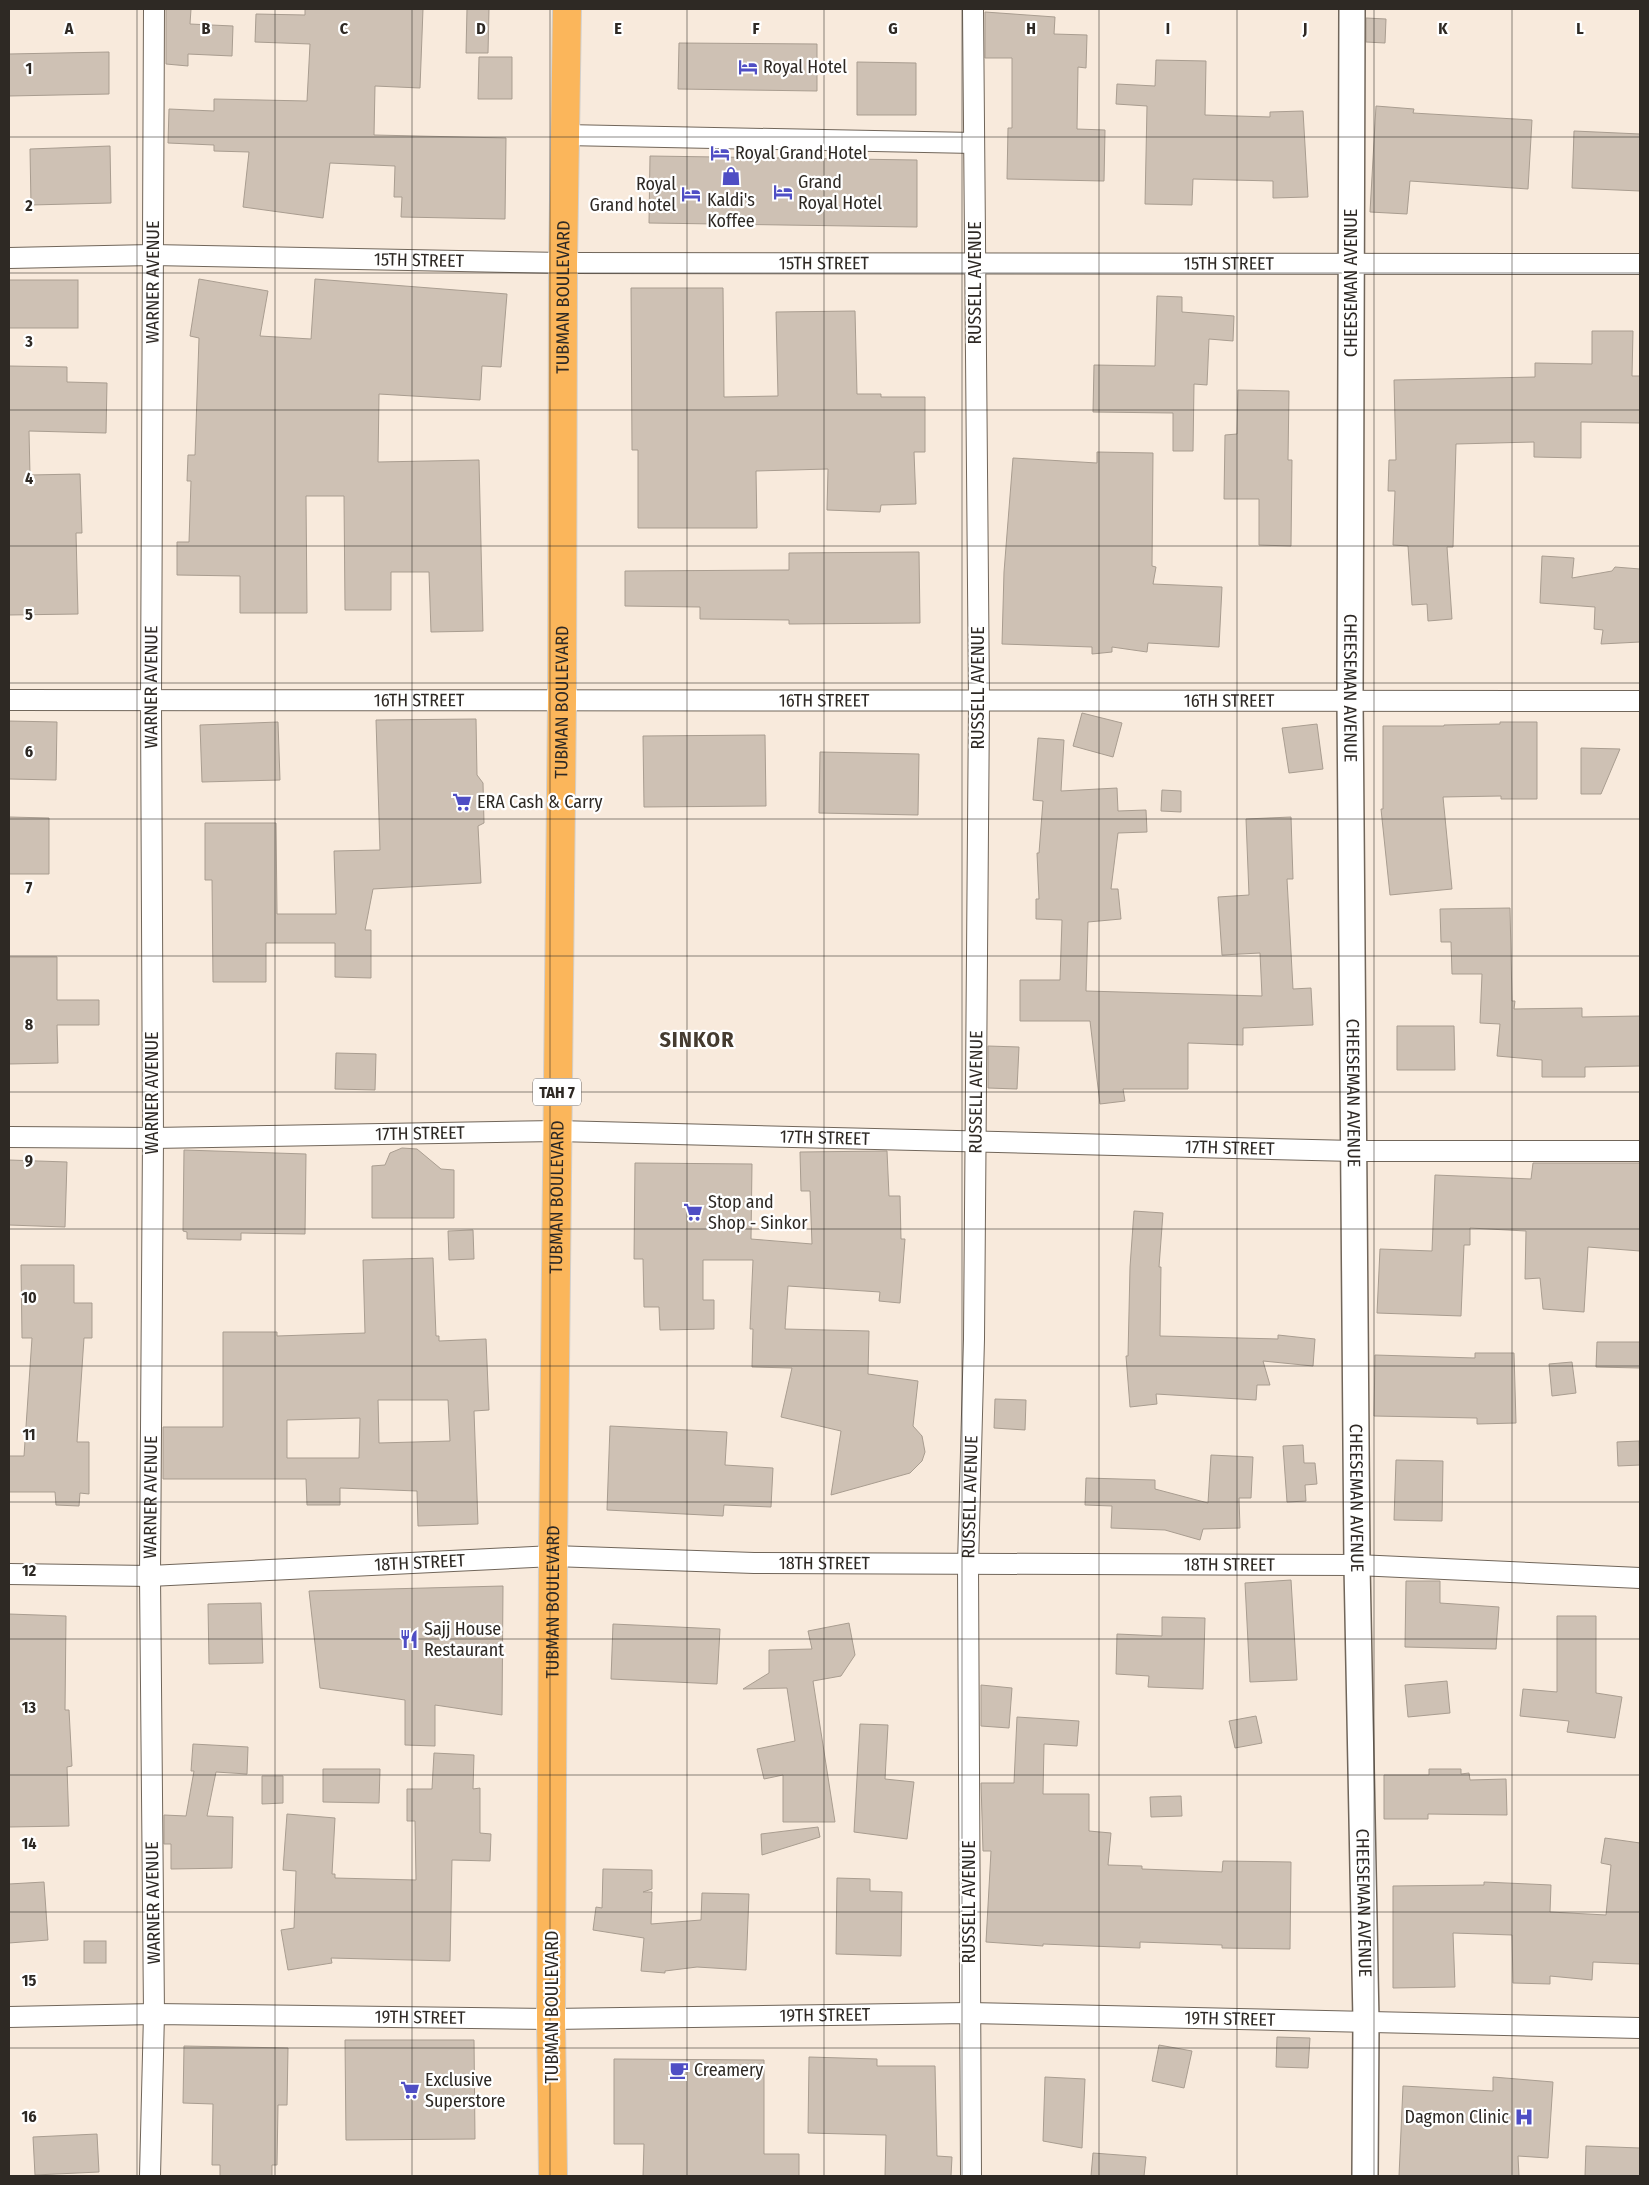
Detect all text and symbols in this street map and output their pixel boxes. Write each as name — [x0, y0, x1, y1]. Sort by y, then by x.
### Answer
text: A — [64, 19, 74, 38]
text: B — [202, 19, 211, 38]
text: C — [340, 19, 349, 38]
text: D — [476, 19, 486, 38]
text: E — [614, 19, 622, 38]
text: F — [752, 19, 760, 38]
text: G — [888, 19, 898, 38]
text: H — [1026, 19, 1036, 38]
text: I — [1166, 19, 1170, 38]
text: J — [1302, 19, 1307, 38]
text: K — [1438, 19, 1448, 38]
text: L — [1576, 19, 1584, 38]
hotel icon: Royal Hotel — [737, 56, 759, 78]
place label: Royal Hotel — [763, 56, 847, 78]
text: 1 — [26, 59, 32, 78]
hotel icon: Royal Grand Hotel — [709, 142, 731, 164]
place label: Royal Grand Hotel — [735, 142, 867, 164]
shop icon: Kaldi's Koffee — [720, 165, 742, 187]
place label: Grand Royal Hotel — [798, 171, 882, 214]
place label: Royal Grand hotel — [590, 173, 676, 216]
hotel icon: Grand Royal Hotel — [772, 181, 794, 203]
hotel icon: Royal Grand hotel — [680, 183, 702, 205]
place label: Kaldi's Koffee — [707, 189, 755, 232]
text: 2 — [24, 196, 33, 215]
street label: CHEESEMAN AVENUE — [1340, 209, 1362, 357]
street label: TUBMAN BOULEVARD — [552, 220, 575, 374]
street label: WARNER AVENUE — [142, 221, 164, 344]
street label: RUSSELL AVENUE — [964, 221, 986, 345]
street label: 15TH STREET — [374, 248, 465, 272]
street label: 15TH STREET — [779, 252, 870, 274]
street label: 15TH STREET — [1184, 253, 1275, 275]
text: 3 — [24, 332, 33, 351]
text: 4 — [25, 469, 33, 488]
text: 5 — [25, 605, 33, 624]
street label: CHEESEMAN AVENUE — [1339, 614, 1361, 762]
street label: TUBMAN BOULEVARD — [550, 625, 573, 779]
street label: WARNER AVENUE — [140, 626, 162, 749]
street label: RUSSELL AVENUE — [967, 626, 989, 750]
street label: 16TH STREET — [374, 689, 465, 711]
street label: 16TH STREET — [779, 689, 870, 712]
street label: 16TH STREET — [1184, 690, 1275, 712]
text: 6 — [25, 742, 33, 761]
supermarket icon: ERA Cash & Carry — [451, 791, 473, 813]
place label: ERA Cash & Carry — [477, 791, 603, 813]
text: 7 — [26, 878, 33, 897]
text: 8 — [25, 1015, 34, 1034]
street label: CHEESEMAN AVENUE — [1342, 1019, 1365, 1167]
district label: SINKOR — [659, 1026, 735, 1053]
street label: RUSSELL AVENUE — [964, 1030, 987, 1154]
street label: WARNER AVENUE — [141, 1032, 163, 1154]
road number: TAH 7 — [533, 1078, 581, 1106]
street label: TUBMAN BOULEVARD — [545, 1120, 569, 1274]
street label: 17TH STREET — [375, 1122, 466, 1145]
street label: 17TH STREET — [780, 1126, 871, 1150]
street label: 17TH STREET — [1185, 1136, 1276, 1160]
text: 9 — [25, 1151, 33, 1170]
place label: Stop and Shop - Sinkor — [708, 1191, 808, 1234]
supermarket icon: Stop and Shop - Sinkor — [682, 1201, 704, 1223]
text: 10 — [21, 1288, 37, 1307]
street label: CHEESEMAN AVENUE — [1345, 1424, 1368, 1572]
text: 11 — [22, 1425, 36, 1444]
street label: WARNER AVENUE — [139, 1435, 162, 1559]
street label: RUSSELL AVENUE — [957, 1435, 982, 1559]
street label: TUBMAN BOULEVARD — [541, 1525, 564, 1679]
street label: 18TH STREET — [374, 1549, 466, 1576]
street label: 18TH STREET — [779, 1552, 871, 1574]
street label: 18TH STREET — [1184, 1553, 1276, 1576]
text: 12 — [22, 1561, 37, 1580]
place label: Sajj House Restaurant — [424, 1618, 504, 1661]
restaurant icon: Sajj House Restaurant — [398, 1628, 420, 1650]
text: 13 — [22, 1698, 37, 1717]
street label: CHEESEMAN AVENUE — [1351, 1828, 1376, 1977]
text: 14 — [22, 1834, 37, 1853]
street label: RUSSELL AVENUE — [958, 1840, 980, 1964]
street label: WARNER AVENUE — [141, 1841, 165, 1965]
street label: TUBMAN BOULEVARD — [541, 1931, 563, 2083]
text: 15 — [22, 1971, 36, 1990]
street label: 19TH STREET — [779, 2003, 871, 2027]
street label: 19TH STREET — [374, 2006, 466, 2029]
street label: 19TH STREET — [1184, 2007, 1276, 2031]
cafe icon: Creamery — [668, 2059, 690, 2081]
place label: Creamery — [694, 2059, 763, 2081]
place label: Exclusive Superstore — [425, 2069, 505, 2112]
supermarket icon: Exclusive Superstore — [399, 2079, 421, 2101]
place label: Dagmon Clinic — [1405, 2106, 1509, 2128]
hospital icon: Dagmon Clinic — [1513, 2106, 1535, 2128]
text: 16 — [21, 2107, 37, 2126]

